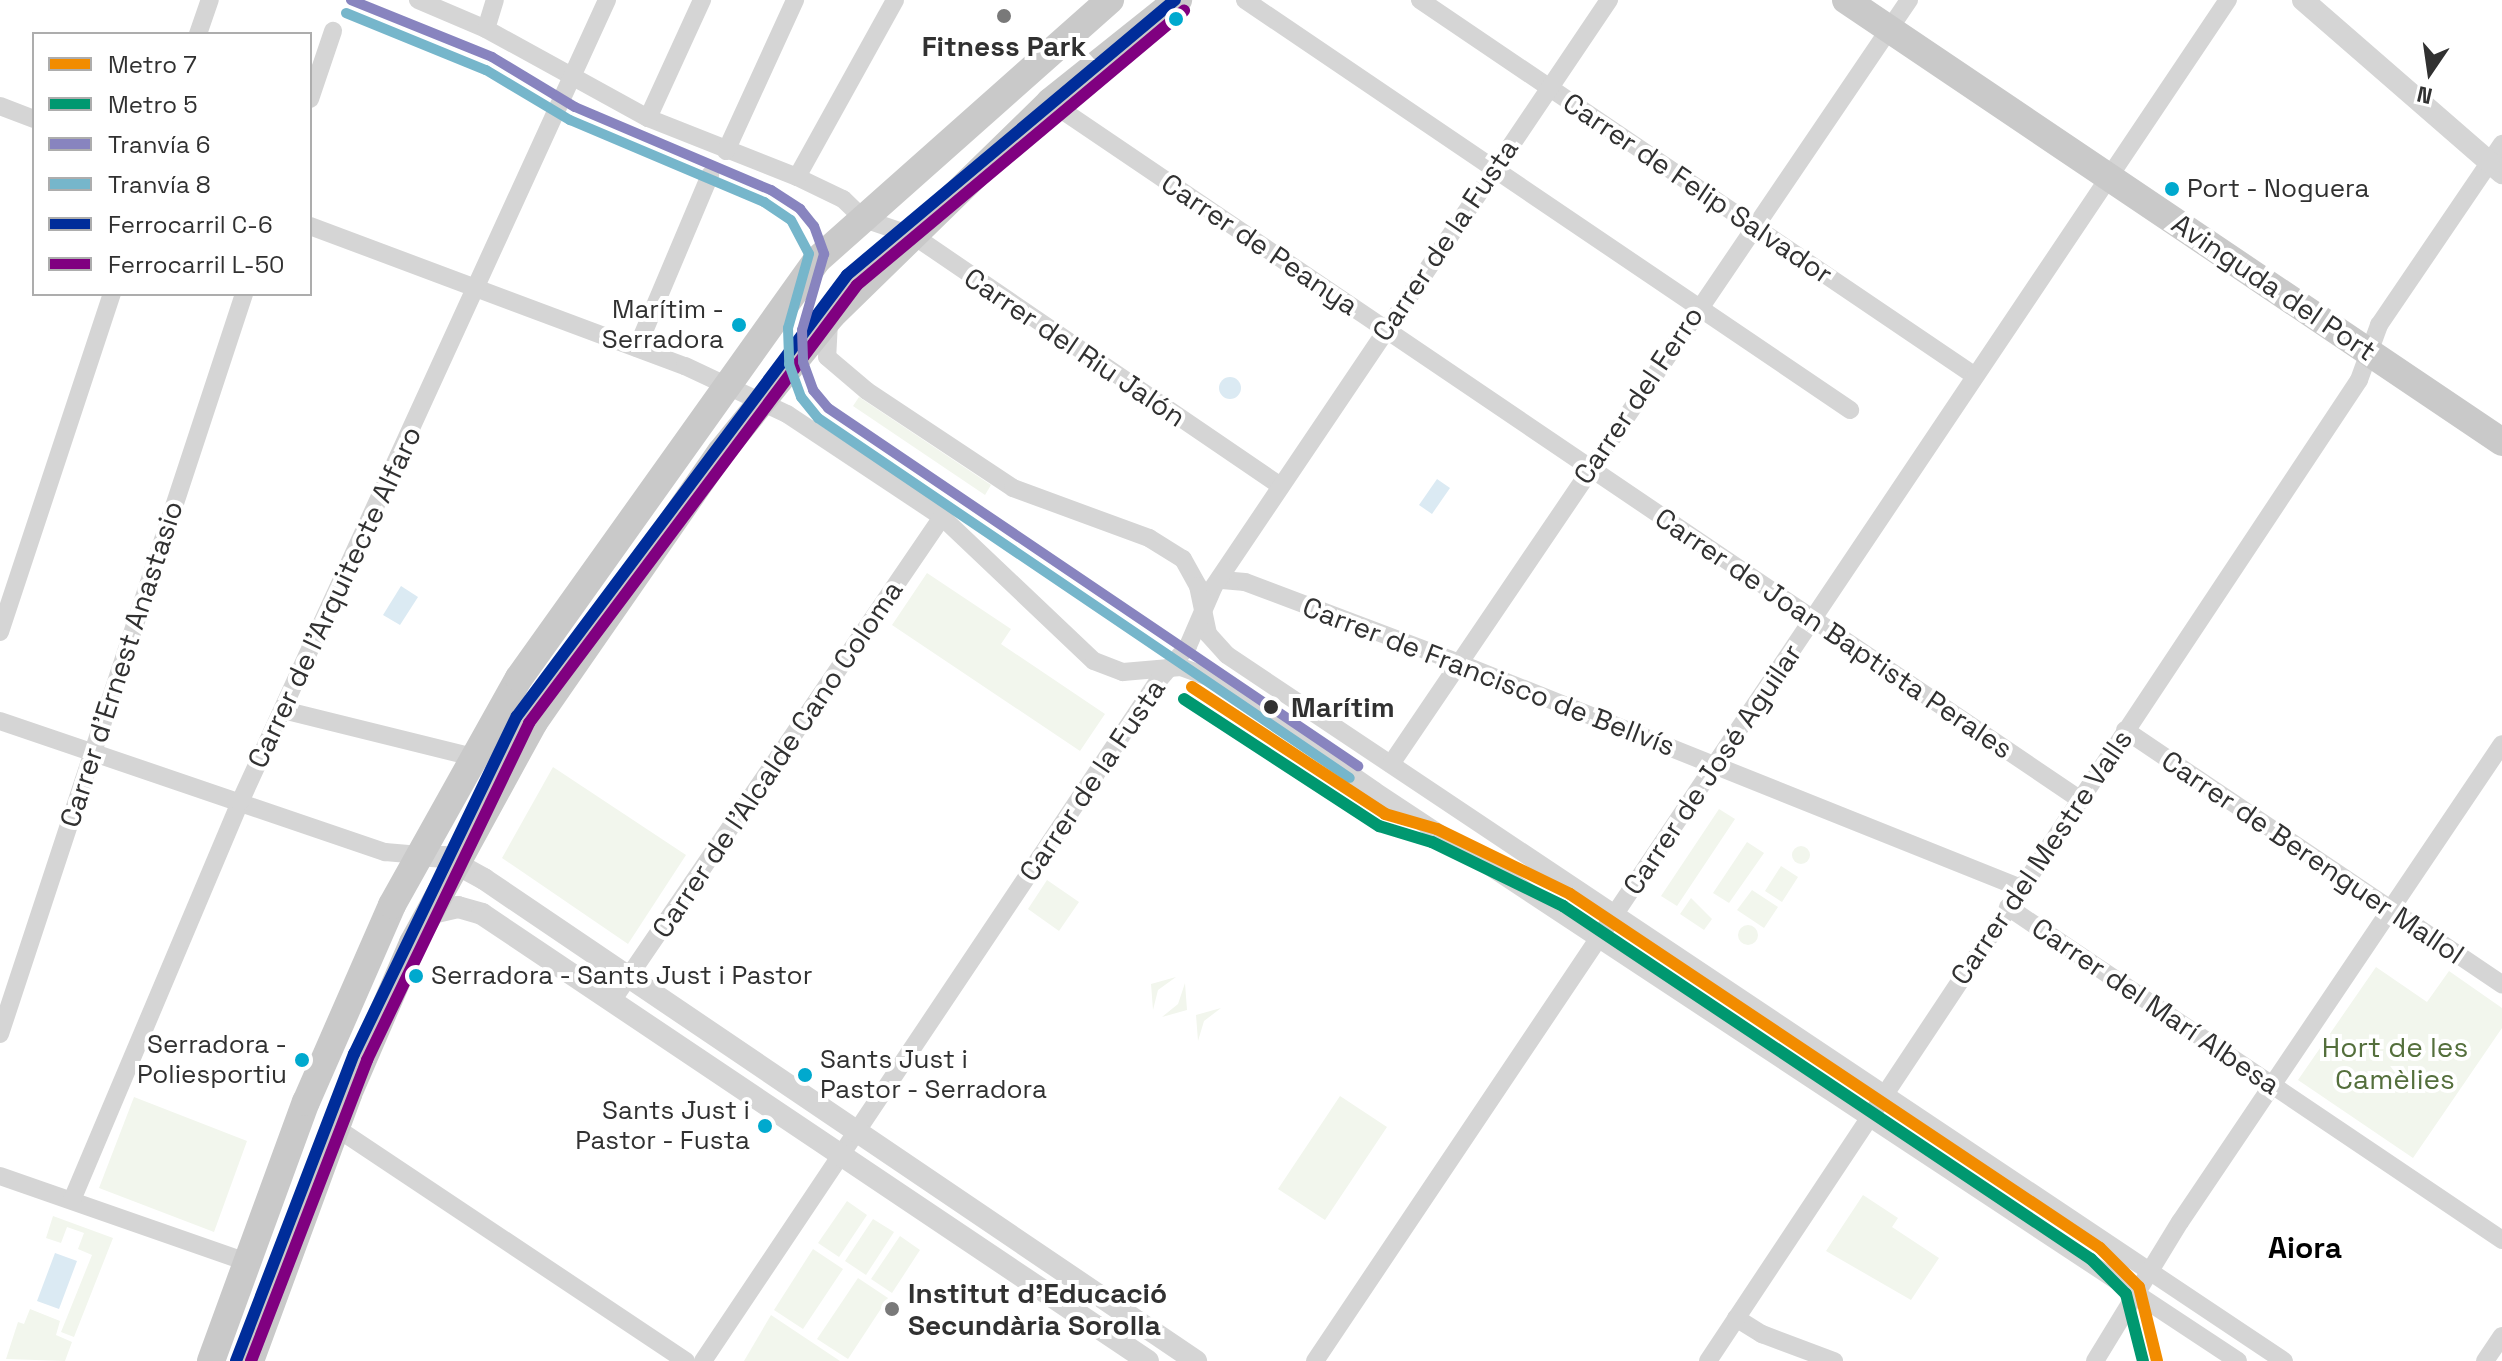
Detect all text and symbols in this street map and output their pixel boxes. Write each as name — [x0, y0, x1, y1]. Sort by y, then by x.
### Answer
marker: Fitness Park — [995, 7, 1013, 25]
unlabelled marker — [1168, 11, 1184, 27]
place label: Fitness Park — [922, 29, 1086, 63]
legend — [32, 32, 312, 296]
north arrow — [2390, 32, 2470, 112]
text: Metro 7 — [108, 49, 197, 80]
text: N — [2414, 80, 2435, 111]
street label: Carrer de Felip Salvador — [1557, 85, 1839, 291]
text: Metro 5 — [108, 89, 198, 120]
text: Tranvía 6 — [108, 129, 211, 160]
street label: Carrer de la Fusta — [1365, 133, 1525, 347]
street label: Carrer de Peanya — [1155, 166, 1365, 322]
text: Tranvía 8 — [108, 169, 211, 200]
place label: Port - Noguera — [2187, 173, 2371, 205]
marker: Port - Noguera — [2164, 181, 2180, 197]
street label: Avinguda del Port — [2166, 206, 2382, 368]
text: Ferrocarril C-6 — [108, 209, 273, 240]
text: Ferrocarril L-50 — [108, 249, 284, 280]
street label: Carrer del Riu Jalón — [958, 260, 1192, 434]
place label: Marítim - Serradora — [602, 294, 724, 356]
street label: Carrer del Ferro — [1566, 300, 1710, 490]
marker: Marítim - Serradora — [731, 317, 747, 333]
street label: Carrer de l'Arquitecte Alfaro — [240, 421, 428, 773]
street label: Carrer d'Ernest Anastasio — [52, 496, 190, 832]
street label: Carrer de Joan Baptista Perales — [1649, 500, 2019, 766]
street label: Carrer de l'Alcalde Cano Coloma — [645, 574, 909, 944]
street label: Carrer de Francisco de Bellvís — [1298, 589, 1680, 763]
street label: Carrer de José Aguilar — [1615, 637, 1809, 901]
street label: Carrer de la Fusta — [1012, 673, 1172, 887]
place label: Marítim — [1291, 690, 1395, 724]
marker: Marítim — [1258, 694, 1284, 720]
street label: Carrer del Mestre Valls — [1943, 723, 2139, 991]
street label: Carrer de Berenguer Mallol — [2155, 743, 2471, 971]
street label: Carrer del Marí Albesa — [2025, 910, 2287, 1102]
place label: Serradora - Sants Just i Pastor — [431, 960, 814, 992]
marker: Serradora - Sants Just i Pastor — [408, 968, 424, 984]
place label: Serradora - Poliesportiu — [137, 1029, 287, 1090]
park label: Hort de les Camèlies — [2322, 1030, 2468, 1096]
place label: Sants Just i Pastor - Serradora — [820, 1044, 1048, 1106]
marker: Serradora - Poliesportiu — [294, 1052, 310, 1068]
marker: Sants Just i Pastor - Serradora — [797, 1067, 813, 1083]
place label: Sants Just i Pastor - Fusta — [574, 1095, 750, 1156]
marker: Sants Just i Pastor - Fusta — [757, 1118, 773, 1134]
district label: Aiora — [2268, 1230, 2342, 1266]
place label: Institut d'Educació Secundària Sorolla — [908, 1276, 1167, 1342]
marker: Institut d'Educació Secundària Sorolla — [883, 1300, 901, 1318]

